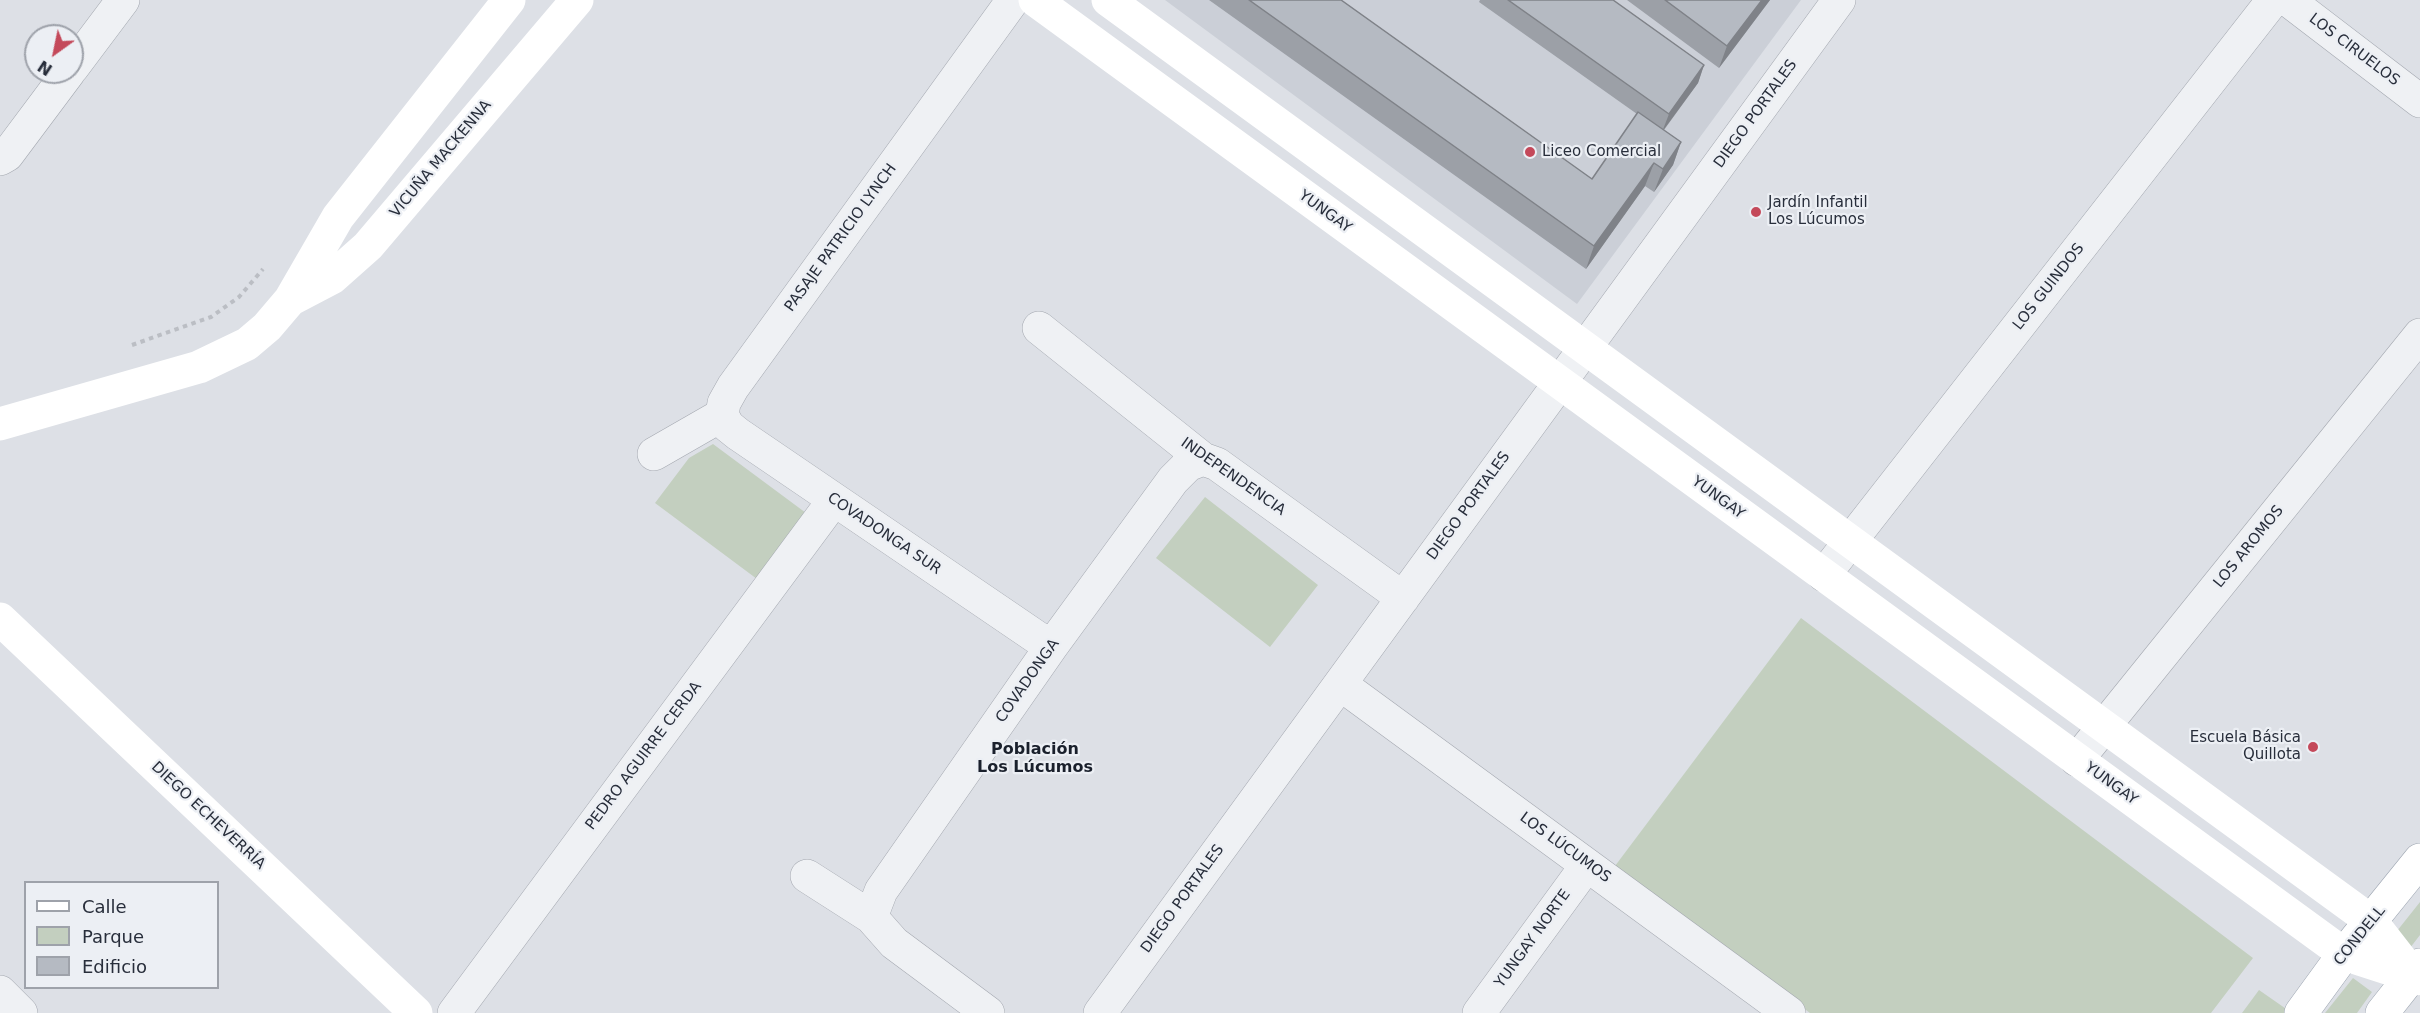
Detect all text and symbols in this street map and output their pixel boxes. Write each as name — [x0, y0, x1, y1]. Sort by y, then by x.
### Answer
street label: LOS CIRUELOS — [2305, 10, 2403, 90]
north arrow — [24, 24, 84, 84]
text: N — [34, 56, 56, 79]
street label: DIEGO PORTALES — [1711, 56, 1801, 172]
street label: VICUÑA MACKENNA — [387, 97, 495, 221]
place label: Liceo Comercial — [1542, 143, 1661, 161]
marker: Liceo Comercial — [1523, 145, 1537, 159]
street label: PASAJE PATRICIO LYNCH — [781, 161, 901, 315]
street label: YUNGAY — [1295, 187, 1355, 237]
place label: Jardín Infantil Los Lúcumos — [1768, 194, 1868, 229]
marker: Jardín Infantil Los Lúcumos — [1749, 205, 1763, 219]
street label: LOS GUINDOS — [2010, 240, 2088, 334]
street label: INDEPENDENCIA — [1177, 434, 1289, 520]
street label: DIEGO PORTALES — [1424, 448, 1514, 564]
street label: YUNGAY — [1688, 473, 1748, 523]
street label: COVADONGA SUR — [824, 489, 944, 579]
street label: LOS AROMOS — [2210, 502, 2288, 592]
street label: COVADONGA — [993, 636, 1063, 726]
street label: PEDRO AGUIRRE CERDA — [582, 678, 706, 834]
place label: Escuela Básica Quillota — [2190, 729, 2301, 764]
district label: Población Los Lúcumos — [977, 740, 1093, 778]
marker: Escuela Básica Quillota — [2306, 740, 2320, 754]
street label: DIEGO ECHEVERRÍA — [147, 758, 269, 874]
street label: YUNGAY — [2081, 759, 2141, 809]
street label: LOS LÚCUMOS — [1516, 809, 1614, 887]
street label: DIEGO PORTALES — [1138, 841, 1228, 957]
legend — [24, 881, 219, 989]
street label: YUNGAY NORTE — [1491, 886, 1575, 992]
text: Calle — [82, 896, 127, 917]
street label: CONDELL — [2331, 903, 2389, 969]
text: Parque — [82, 926, 144, 947]
text: Edificio — [82, 956, 147, 977]

